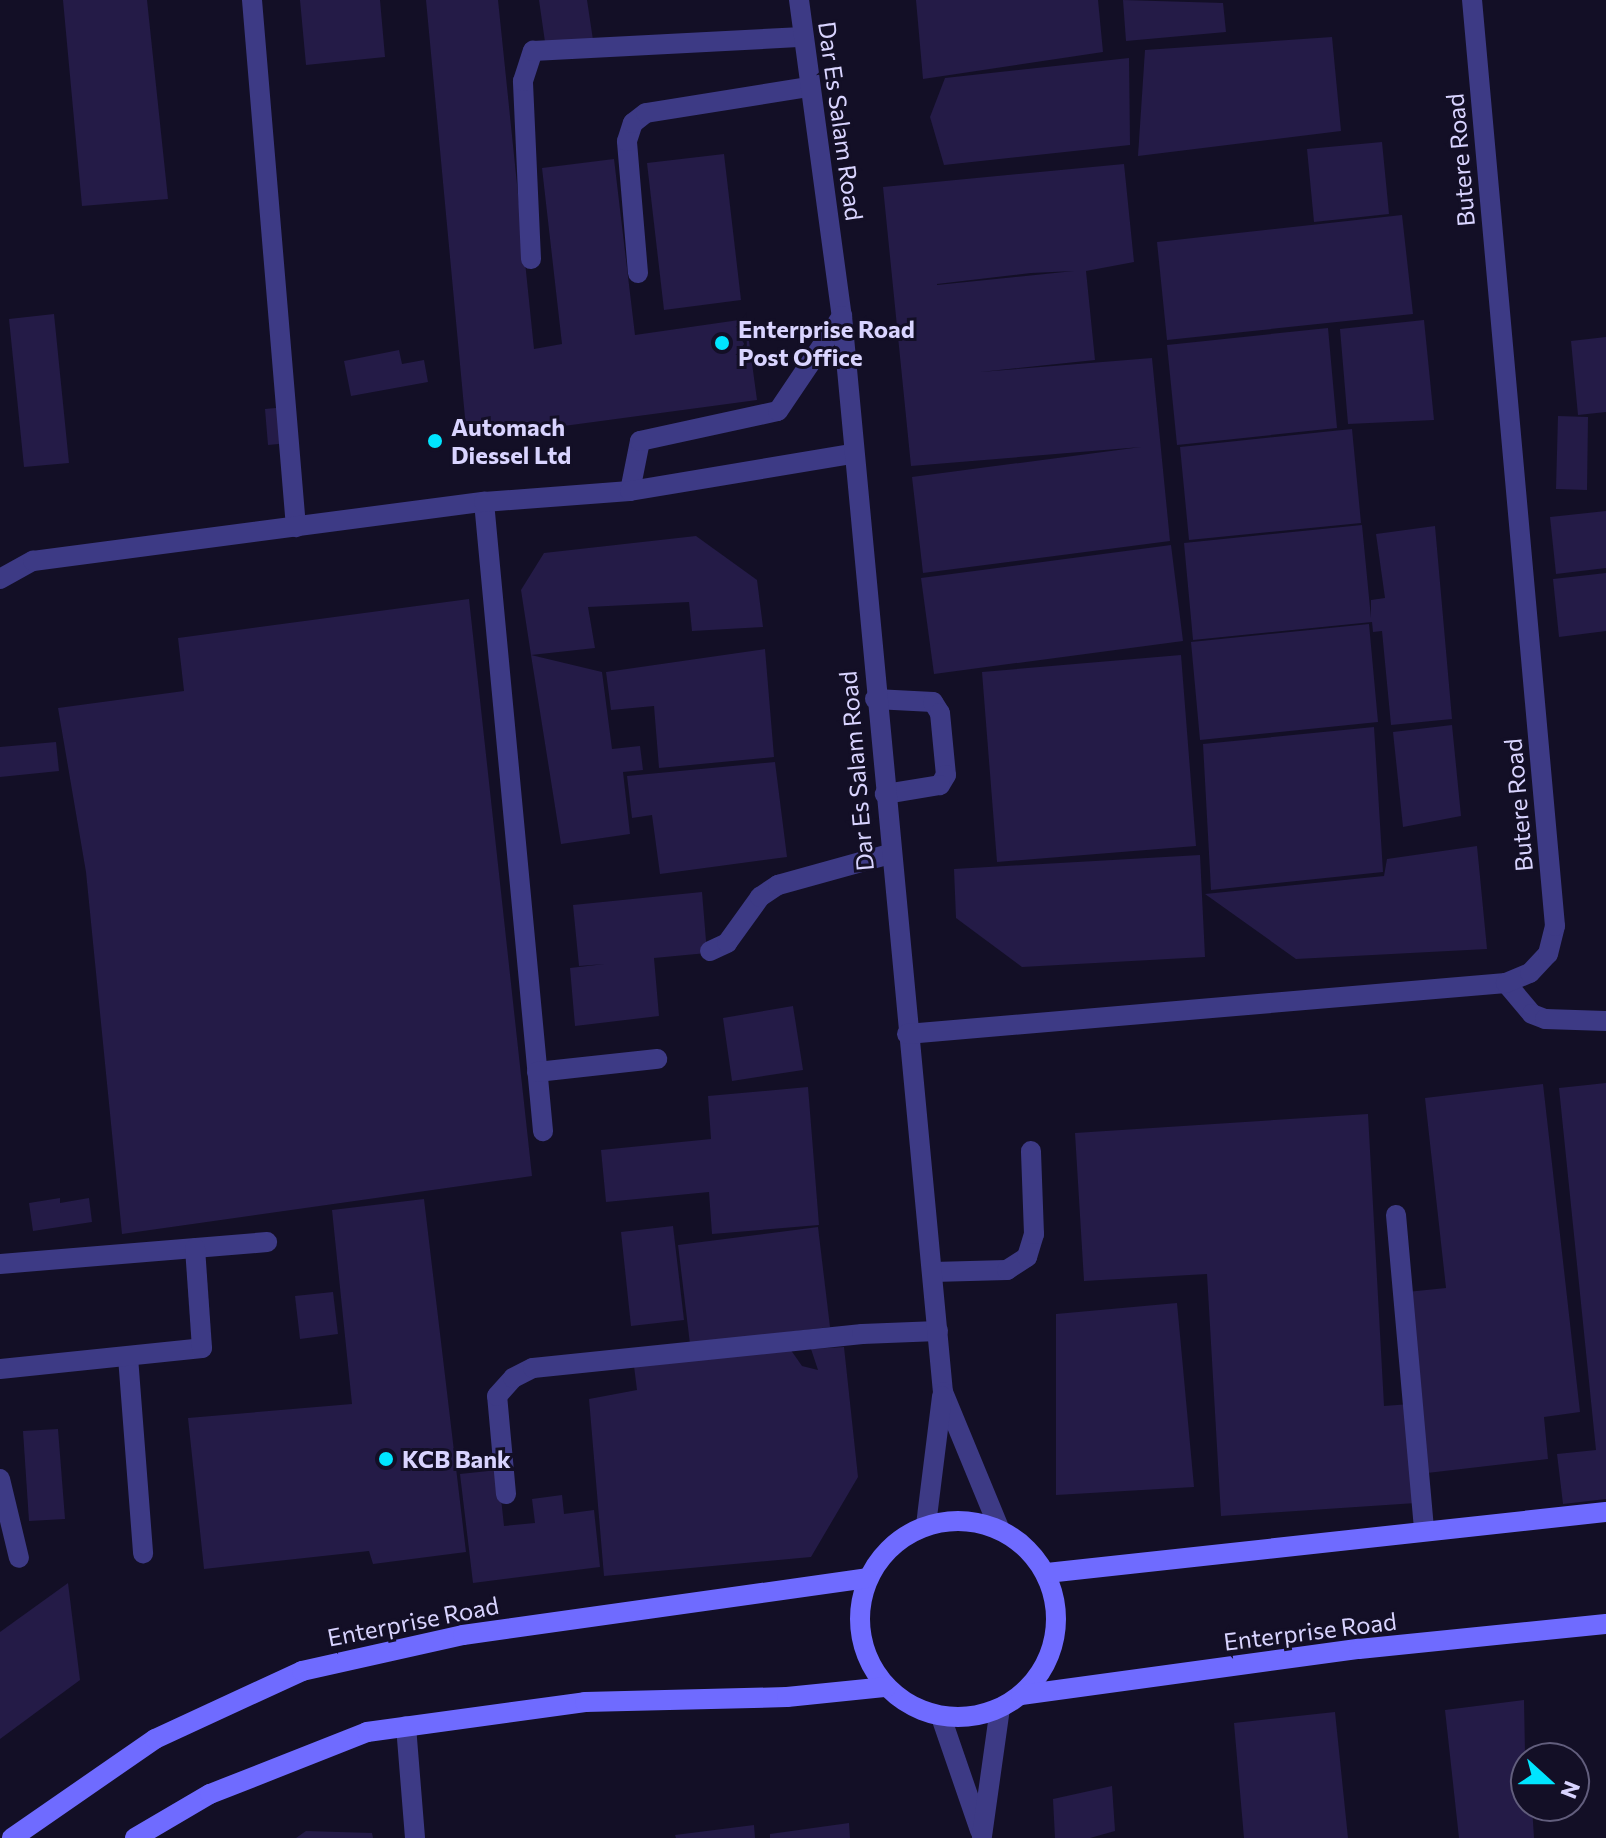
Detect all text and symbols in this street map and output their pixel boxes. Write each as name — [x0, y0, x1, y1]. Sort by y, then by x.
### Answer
street label: Dar Es Salam Road — [813, 19, 869, 223]
street label: Butere Road — [1440, 92, 1480, 228]
place label: Enterprise Road Post Office — [738, 315, 915, 371]
marker: Enterprise Road Post Office — [713, 334, 731, 352]
place label: Automach Diessel Ltd — [451, 413, 571, 469]
marker: Automach Diessel Ltd — [426, 432, 444, 450]
street label: Dar Es Salam Road — [833, 670, 879, 872]
street label: Butere Road — [1498, 737, 1538, 873]
place label: KCB Bank — [402, 1445, 511, 1473]
marker: KCB Bank — [377, 1450, 395, 1468]
street label: Enterprise Road — [325, 1590, 501, 1652]
street label: Enterprise Road — [1222, 1606, 1398, 1656]
north arrow — [1510, 1742, 1590, 1822]
text: N — [1555, 1778, 1587, 1803]

